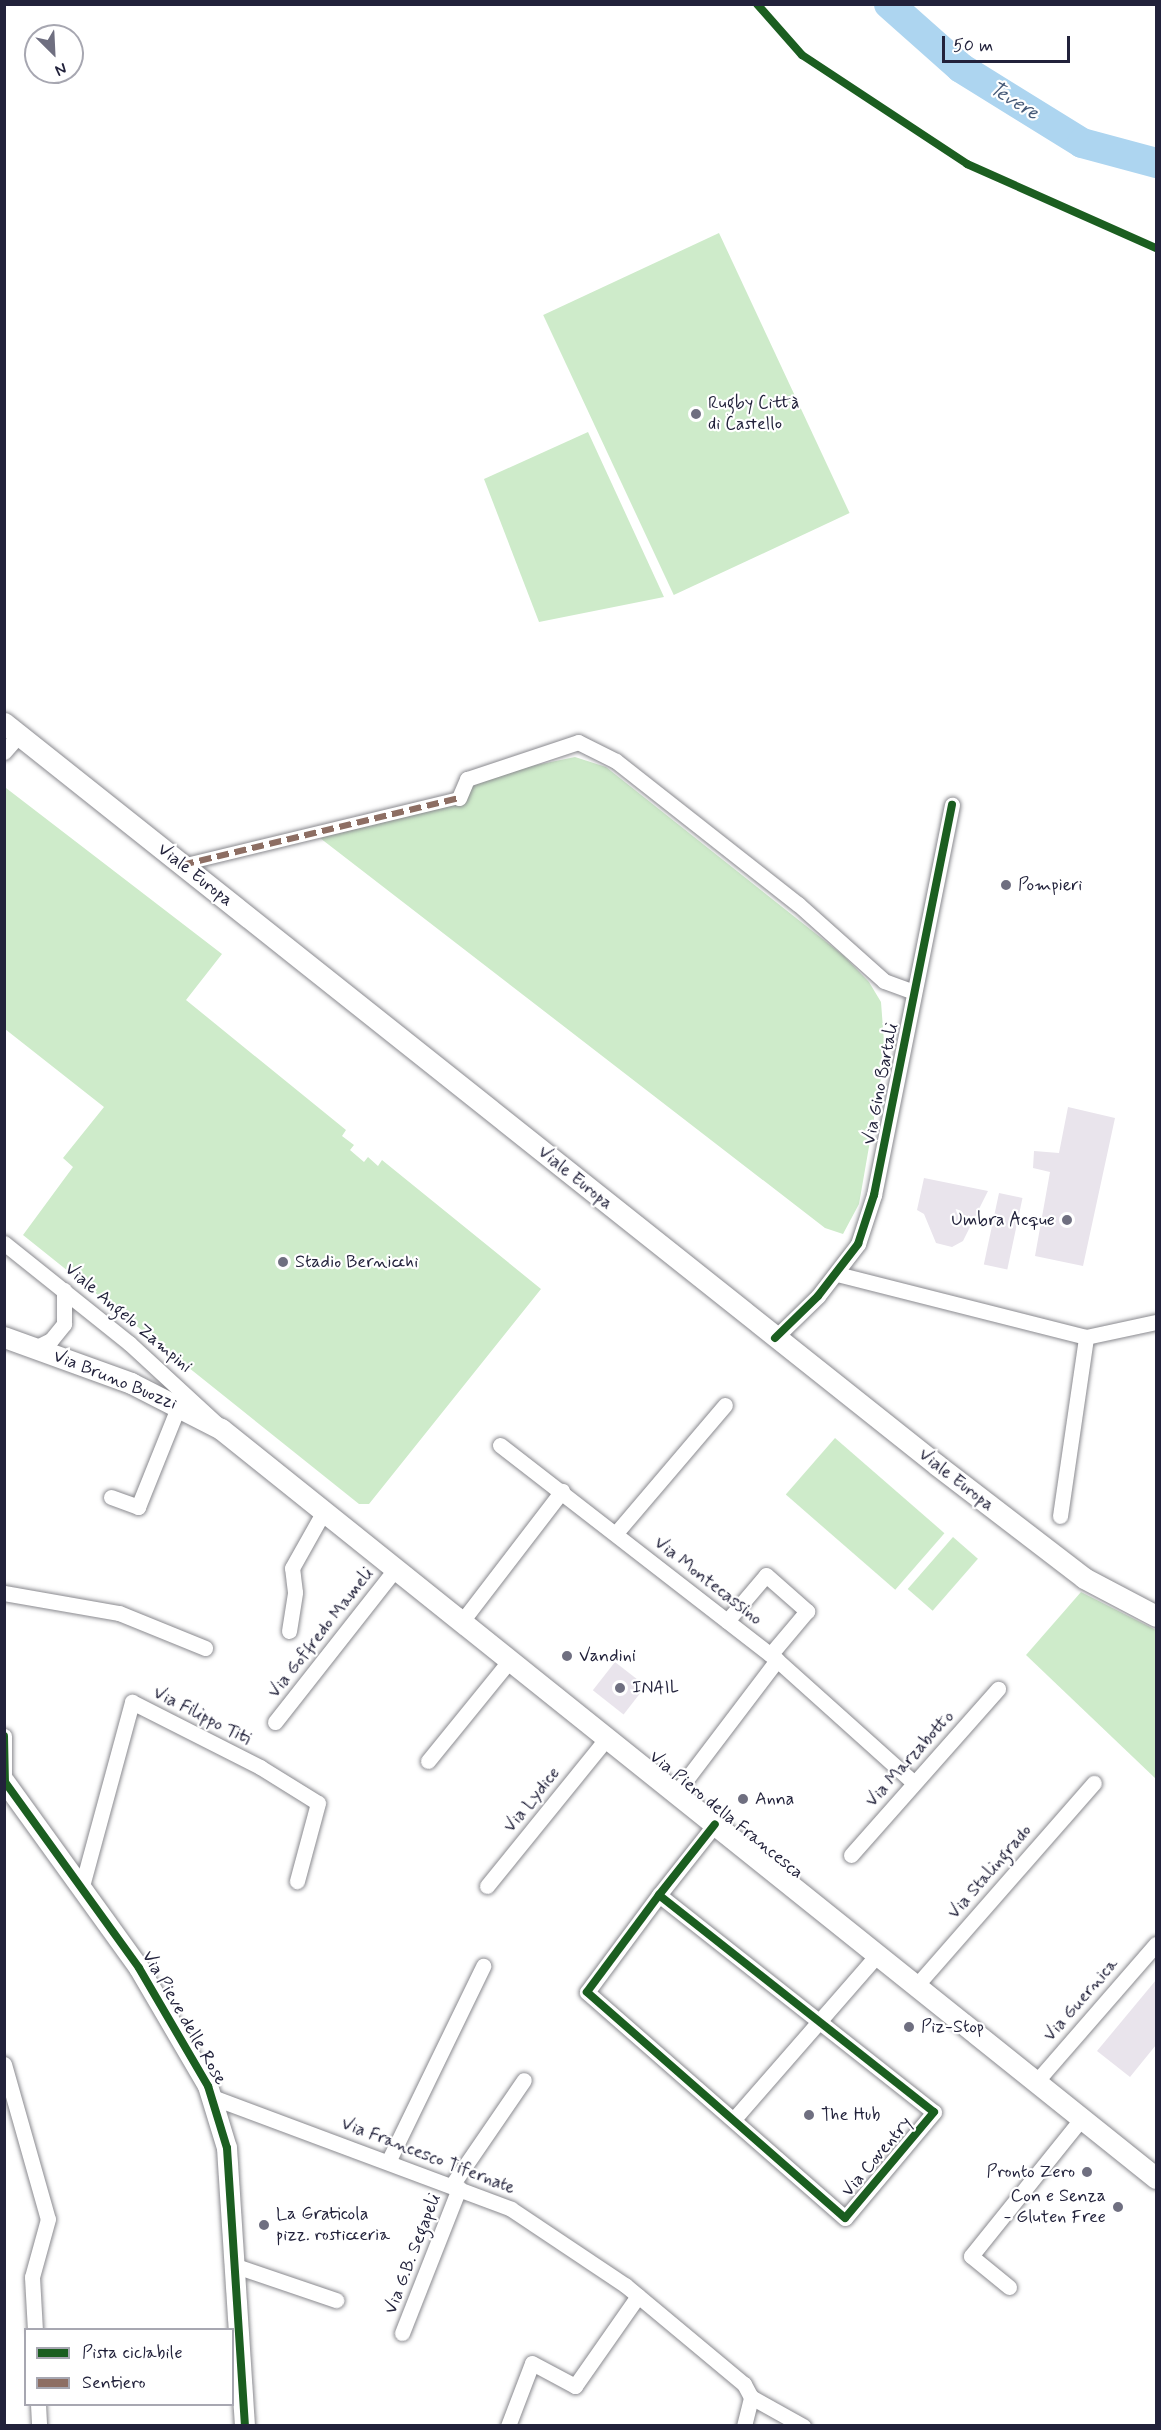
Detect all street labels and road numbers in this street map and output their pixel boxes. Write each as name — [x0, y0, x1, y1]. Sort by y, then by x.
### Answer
street label: Viale Europa — [153, 839, 237, 911]
street label: Via Gino Bartali — [859, 1022, 903, 1146]
street label: Viale Europa — [533, 1141, 617, 1215]
street label: Viale Angelo Zampini — [60, 1258, 196, 1378]
street label: Via Bruno Buozzi — [50, 1345, 180, 1415]
street label: Viale Europa — [914, 1444, 998, 1516]
street label: Via Montecassino — [649, 1532, 767, 1630]
street label: Via Goffredo Mameli — [263, 1563, 379, 1703]
street label: Via Filippo Titi — [150, 1683, 254, 1749]
street label: Via Marzabotto — [862, 1707, 958, 1811]
street label: Via Piero della Francesca — [645, 1747, 807, 1883]
street label: Via Lydice — [499, 1763, 565, 1837]
street label: Via Stalingrado — [944, 1821, 1036, 1923]
street label: Via Pieve delle Rose — [138, 1949, 230, 2087]
street label: Via Guernica — [1040, 1955, 1122, 2045]
street label: Via Francesco Tifernate — [339, 2113, 517, 2199]
street label: Via Coventry — [837, 2113, 917, 2201]
street label: Via G.B. Segapeli — [380, 2191, 446, 2317]

